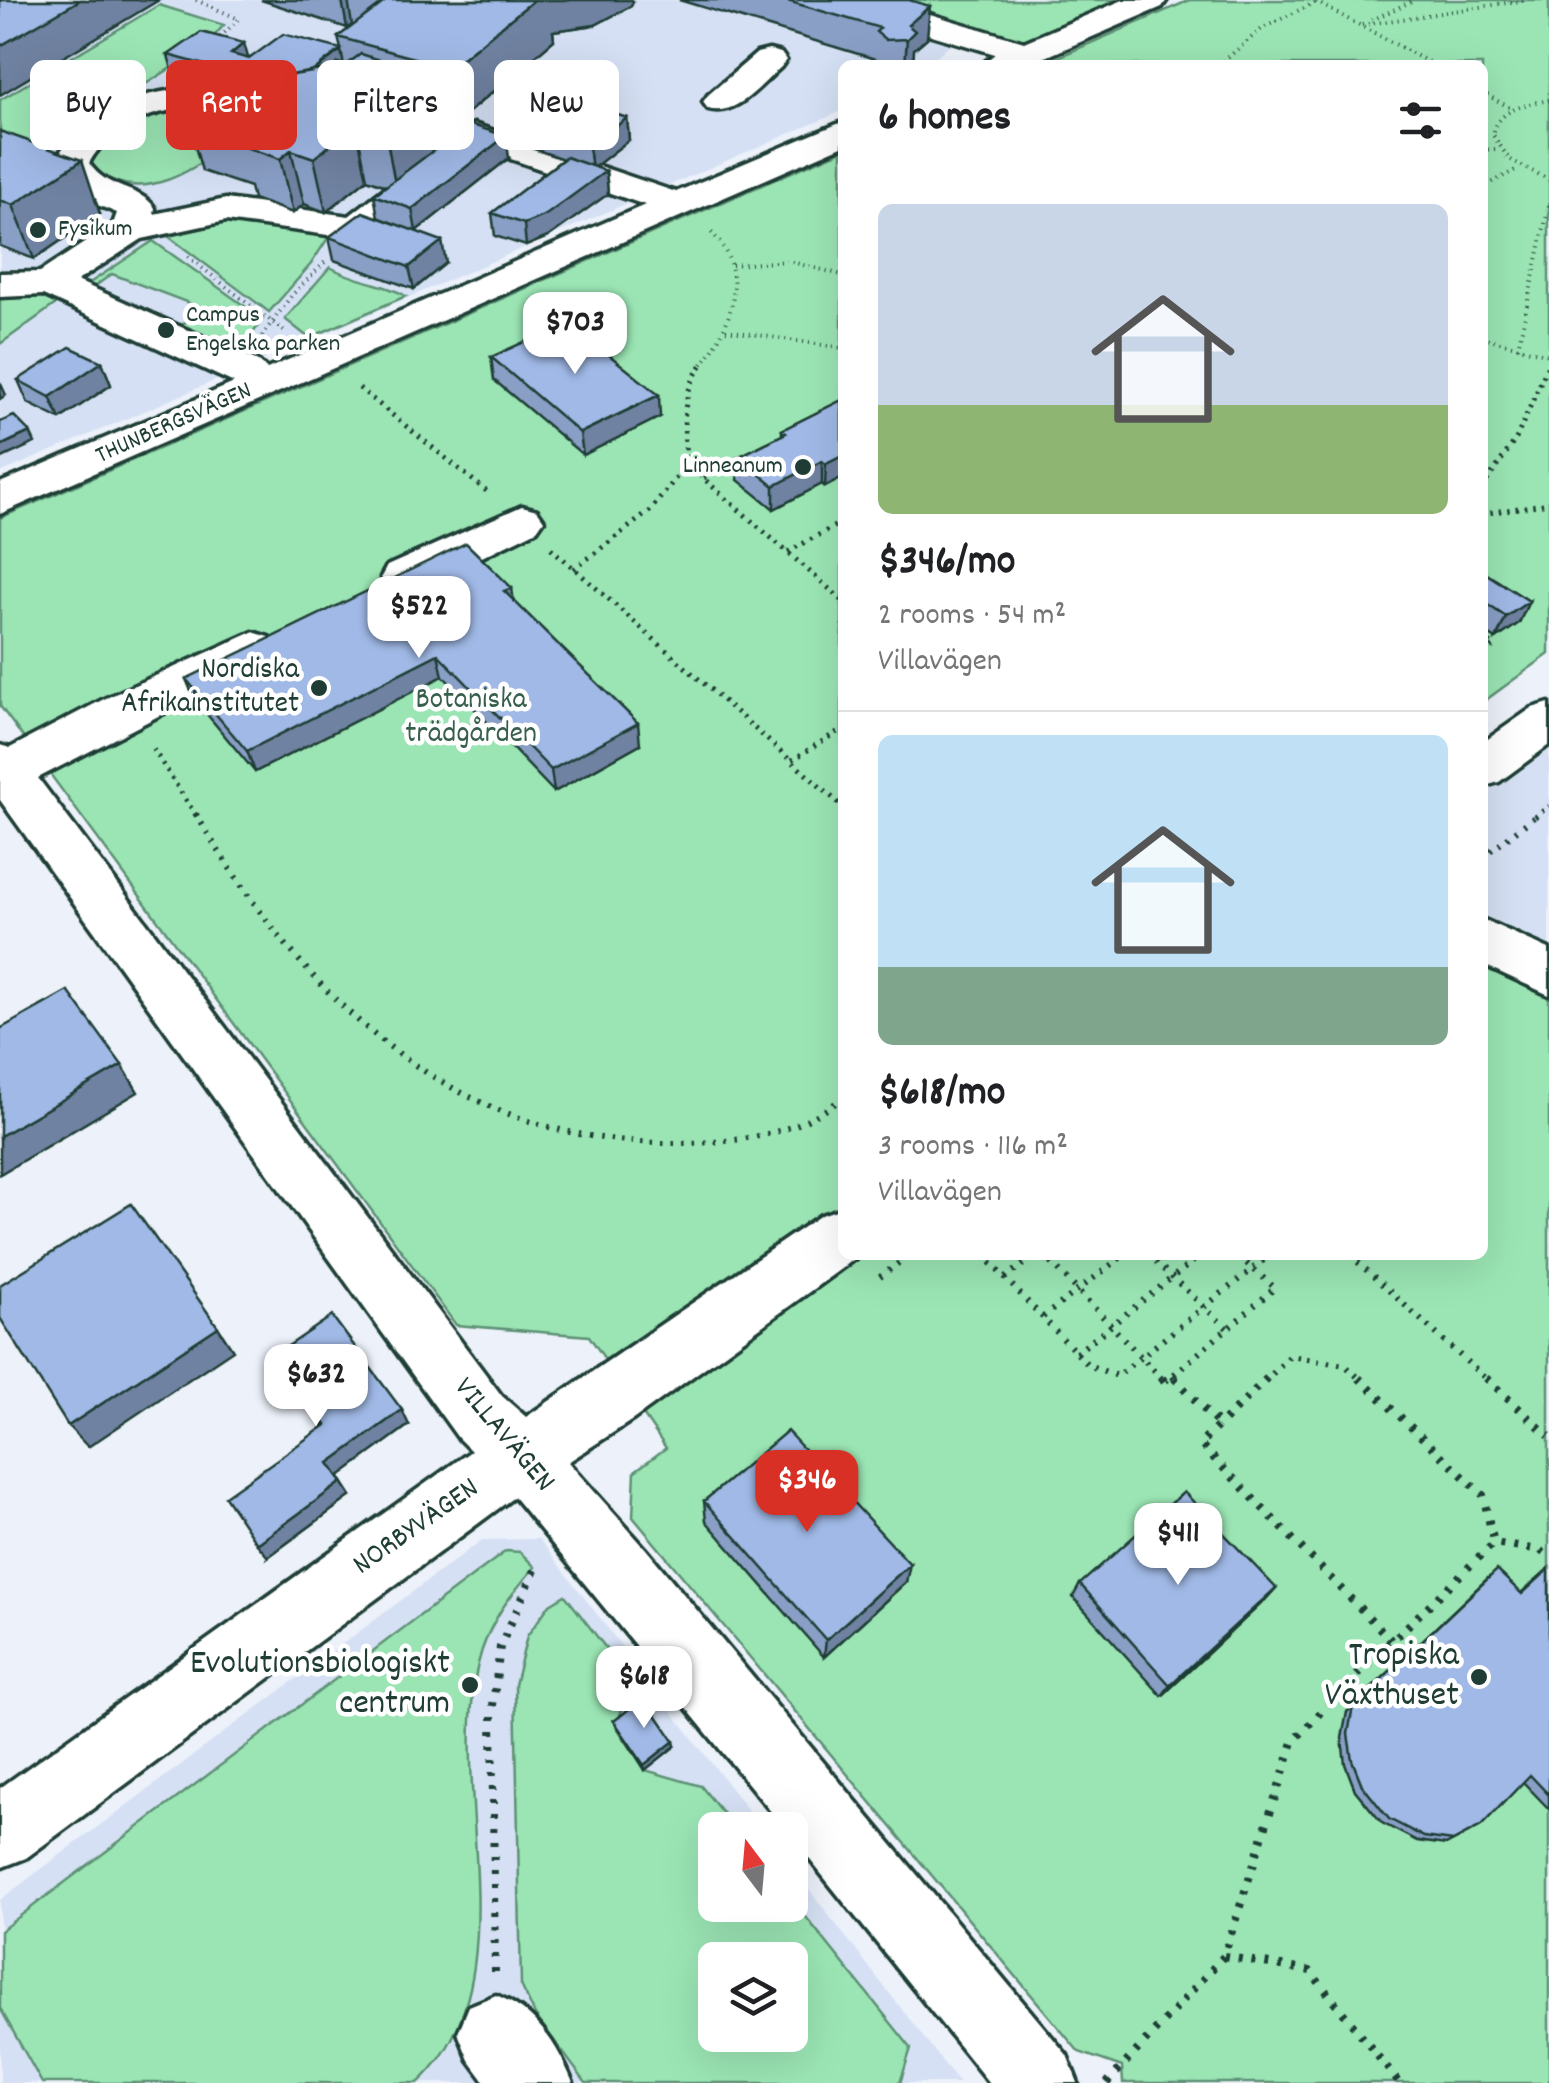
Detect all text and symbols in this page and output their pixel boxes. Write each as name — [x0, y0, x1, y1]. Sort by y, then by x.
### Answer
chip: Buy — [30, 60, 146, 150]
chip: Rent — [166, 60, 297, 150]
chip: Filters — [317, 60, 474, 150]
chip: New — [494, 60, 619, 150]
text: 6 homes — [878, 90, 1011, 150]
icon: filters — [1393, 93, 1448, 148]
place label: Fysikum — [58, 212, 133, 248]
marker: Fysikum — [27, 219, 49, 241]
icon: home — [1073, 269, 1253, 449]
pin: $703 — [516, 292, 634, 377]
place label: Campus Engelska parken — [186, 298, 340, 363]
text: $703 — [545, 301, 605, 347]
marker: Campus Engelska parken — [155, 319, 177, 341]
street label: THUNBERGSVÄGEN — [90, 373, 258, 475]
place label: Linneanum — [683, 449, 783, 485]
marker: Linneanum — [792, 456, 814, 478]
text: $346/mo — [878, 534, 1015, 594]
pin: $522 — [360, 576, 478, 661]
text: $522 — [389, 585, 449, 631]
text: 2 rooms · 54 m² — [878, 594, 1066, 640]
text: Villavägen — [878, 640, 1002, 686]
place label: Nordiska Afrikainstitutet — [121, 650, 300, 727]
marker: Nordiska Afrikainstitutet — [308, 677, 330, 699]
park label: Botaniska trädgården — [405, 680, 537, 757]
icon: home — [1073, 800, 1253, 980]
text: $618/mo — [878, 1065, 1005, 1125]
text: 3 rooms · 116 m² — [878, 1125, 1068, 1171]
text: Villavägen — [878, 1171, 1002, 1217]
pin: $632 — [257, 1344, 375, 1429]
text: $632 — [286, 1353, 346, 1399]
street label: VILLAVÄGEN — [442, 1369, 564, 1503]
pin: $346 — [748, 1450, 866, 1535]
text: $346 — [777, 1459, 837, 1505]
street label: NORBYVÄGEN — [345, 1469, 489, 1587]
pin: $411 — [1119, 1503, 1237, 1588]
text: $411 — [1156, 1512, 1200, 1558]
place label: Tropiska Växthuset — [1325, 1632, 1460, 1722]
place label: Evolutionsbiologiskt centrum — [190, 1640, 450, 1730]
pin: $618 — [585, 1646, 703, 1731]
text: $618 — [618, 1655, 670, 1701]
marker: Tropiska Växthuset — [1468, 1666, 1490, 1688]
marker: Evolutionsbiologiskt centrum — [459, 1674, 481, 1696]
north arrow — [698, 1812, 808, 1922]
map controls — [698, 1812, 808, 2052]
button: layers — [698, 1942, 808, 2052]

